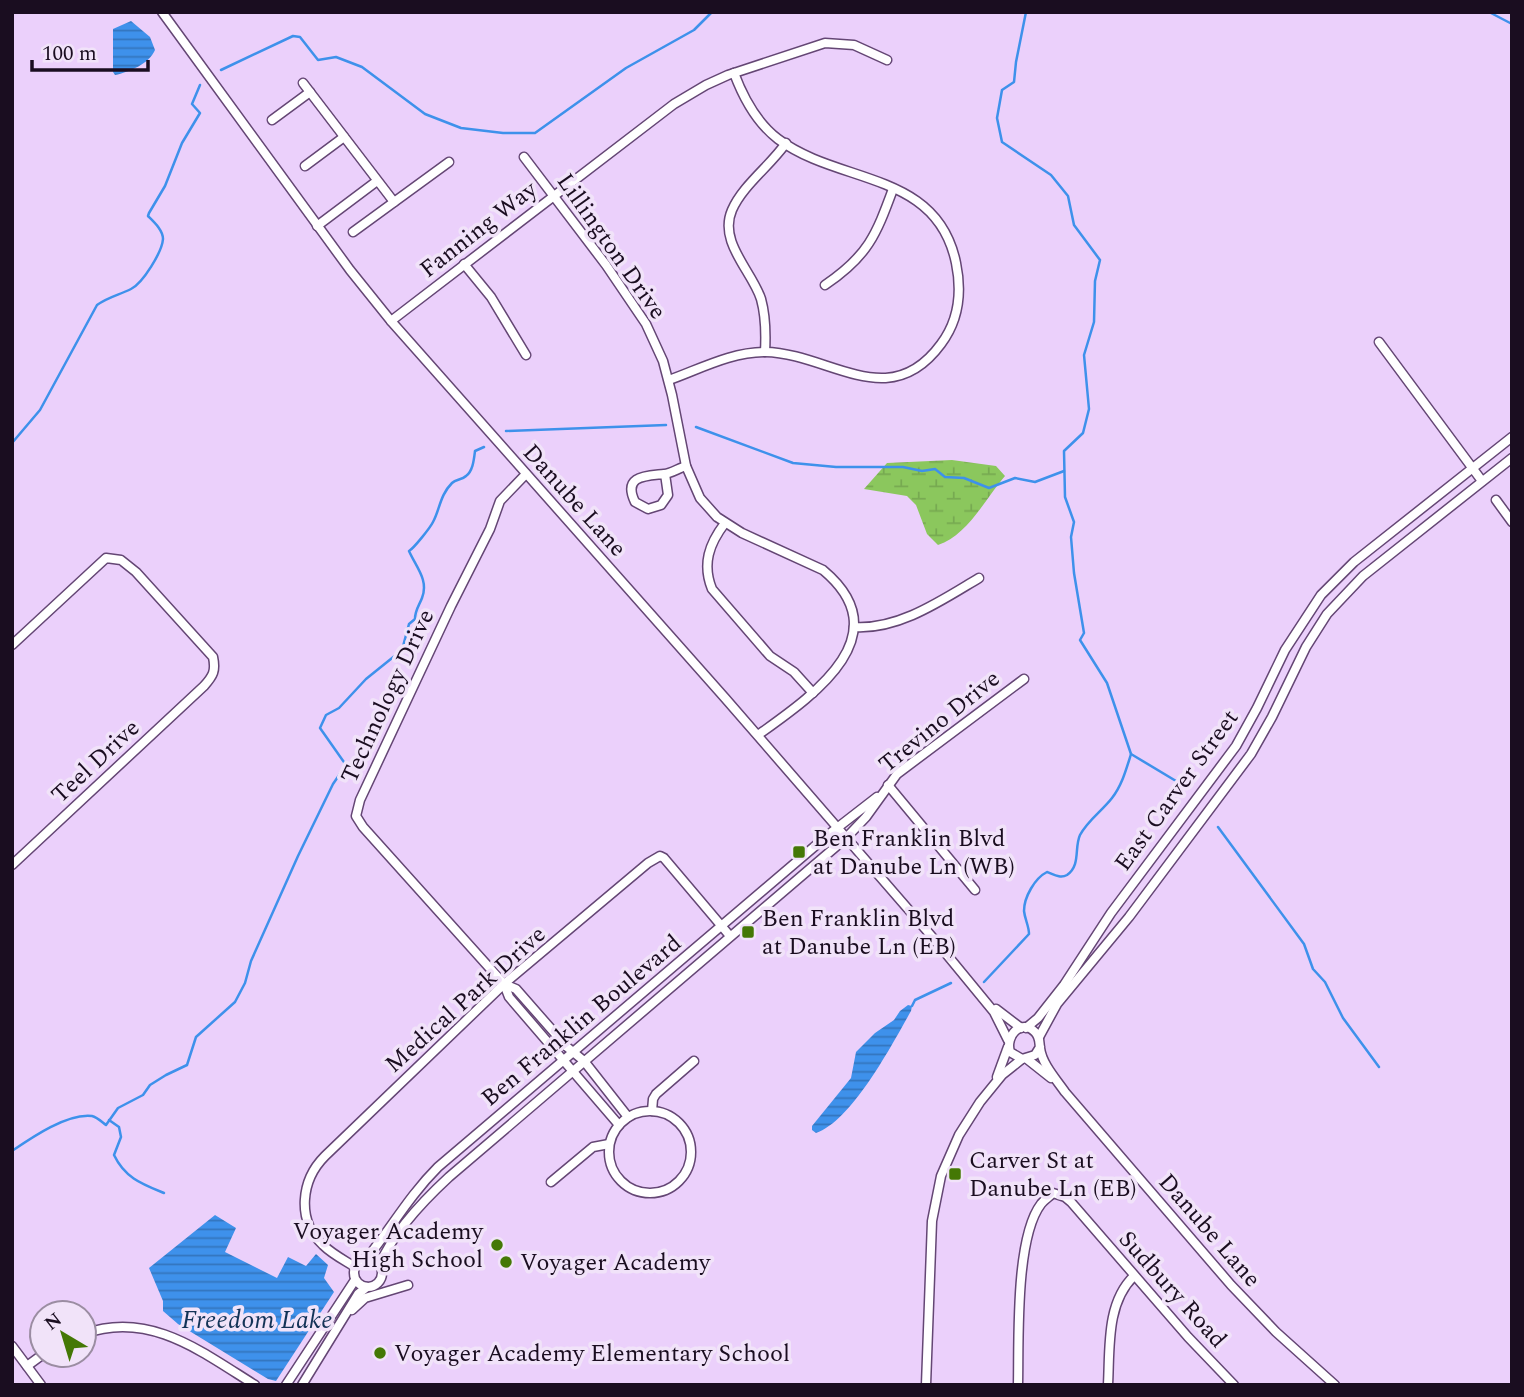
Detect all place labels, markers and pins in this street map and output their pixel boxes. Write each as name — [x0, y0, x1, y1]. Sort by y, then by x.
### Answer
place label: Ben Franklin Blvd at Danube Ln (WB) — [813, 821, 1015, 885]
marker: Ben Franklin Blvd at Danube Ln (WB) — [791, 844, 807, 860]
place label: Ben Franklin Blvd at Danube Ln (EB) — [762, 901, 956, 965]
marker: Ben Franklin Blvd at Danube Ln (EB) — [740, 924, 756, 940]
place label: Carver St at Danube Ln (EB) — [969, 1143, 1137, 1207]
marker: Carver St at Danube Ln (EB) — [947, 1166, 963, 1182]
place label: Voyager Academy High School — [293, 1214, 484, 1278]
marker: Voyager Academy High School — [489, 1237, 505, 1253]
place label: Voyager Academy — [520, 1245, 712, 1281]
marker: Voyager Academy — [498, 1254, 514, 1270]
place label: Voyager Academy Elementary School — [394, 1336, 790, 1372]
marker: Voyager Academy Elementary School — [372, 1345, 388, 1361]

